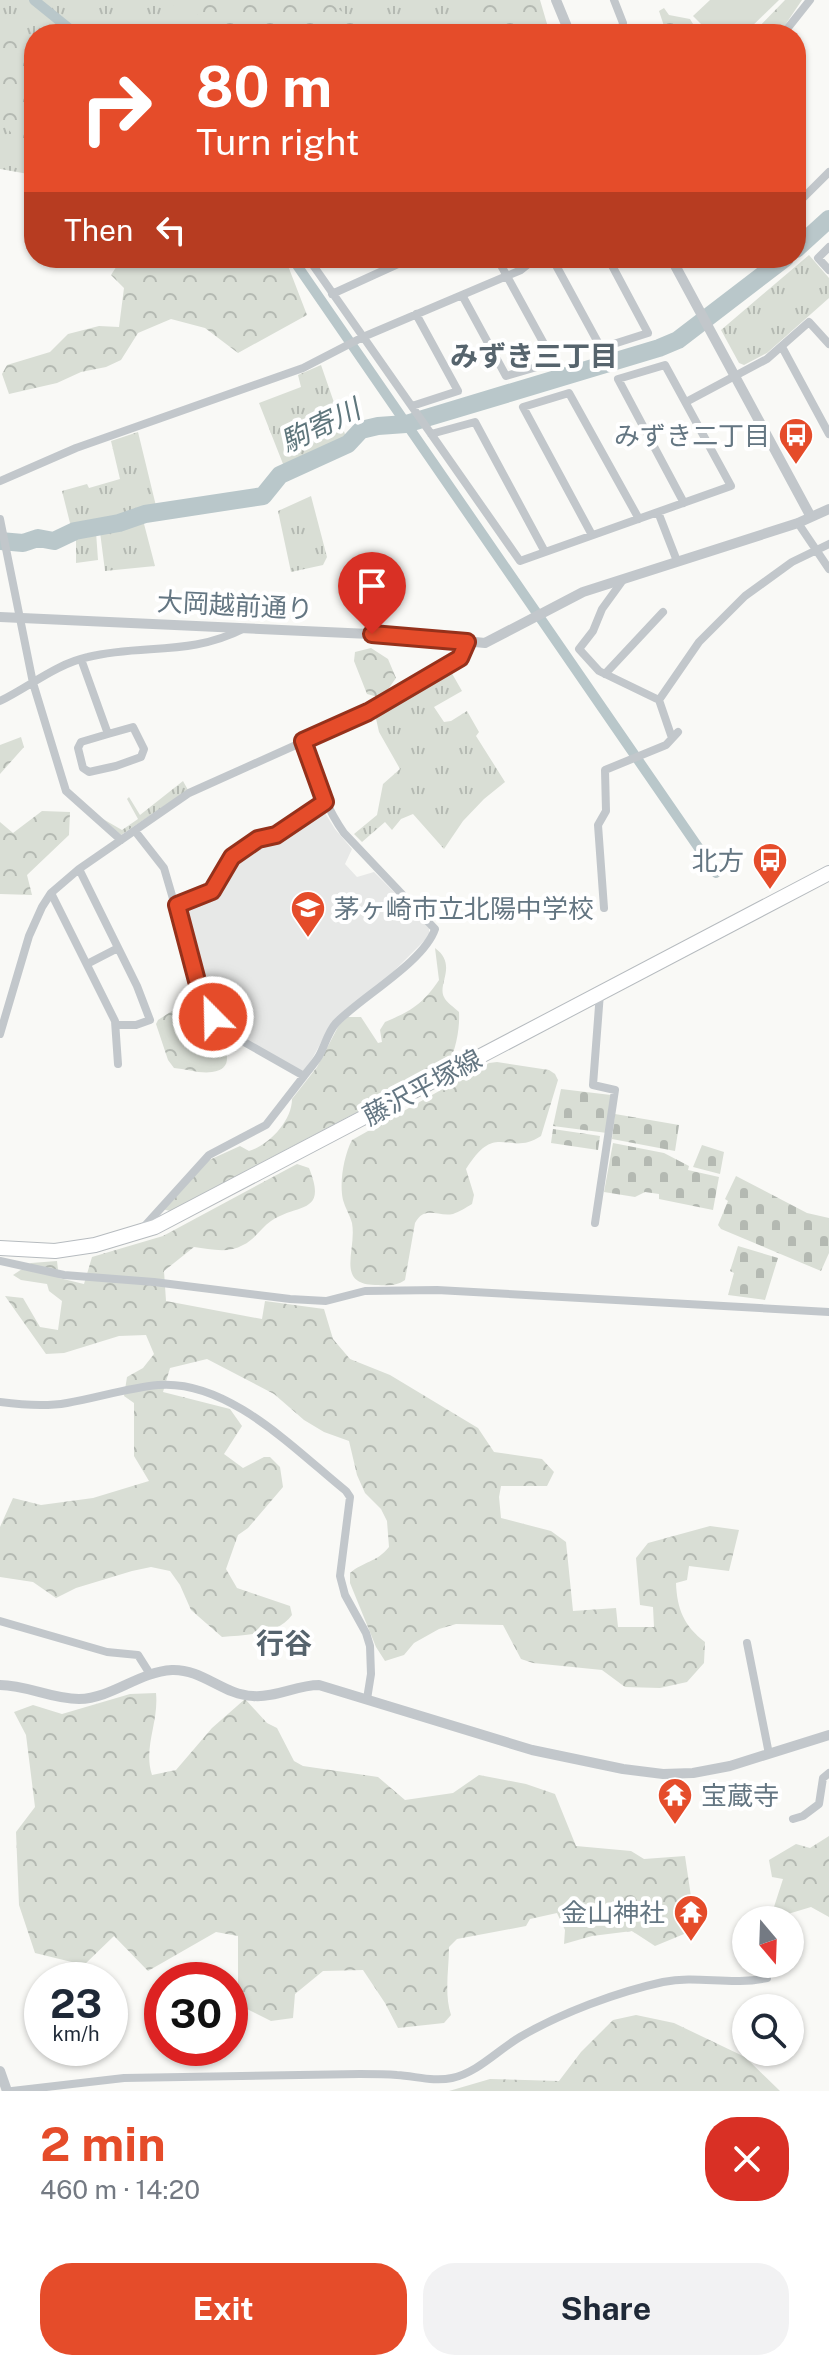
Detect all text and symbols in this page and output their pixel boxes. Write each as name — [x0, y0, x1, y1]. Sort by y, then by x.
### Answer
text: 80 m — [196, 54, 332, 120]
icon: right — [64, 56, 168, 160]
text: Turn right — [196, 121, 359, 163]
icon: left — [149, 208, 193, 252]
text: Then — [64, 212, 133, 248]
district label: みずき三丁目 — [450, 339, 618, 372]
water label: 駒寄川 — [275, 390, 368, 458]
bus stop icon: みずき二丁目 — [777, 416, 815, 466]
place label: みずき二丁目 — [614, 420, 770, 451]
pin — [338, 552, 406, 634]
icon: arrive — [350, 564, 394, 608]
street label: 大岡越前通り — [156, 585, 314, 625]
bus stop icon: 北方 — [751, 841, 789, 891]
place label: 北方 — [692, 845, 744, 876]
school or university icon: 茅ヶ崎市立北陽中学校 — [289, 889, 327, 939]
place label: 茅ヶ崎市立北陽中学校 — [334, 893, 594, 924]
position arrow — [171, 975, 255, 1059]
street label: 藤沢平塚線 — [357, 1043, 487, 1131]
district label: 行谷 — [256, 1626, 312, 1659]
temple icon: 宝蔵寺 — [656, 1776, 694, 1826]
place label: 宝蔵寺 — [701, 1780, 779, 1811]
temple icon: 金山神社 — [672, 1893, 710, 1943]
place label: 金山神社 — [561, 1897, 665, 1928]
north arrow — [732, 1906, 804, 1978]
map controls — [732, 1906, 804, 2066]
speed limit sign: 30 — [144, 1962, 248, 2066]
text: 23 — [50, 1980, 102, 2027]
button: search — [732, 1994, 804, 2066]
text: km/h — [52, 2022, 100, 2046]
text: 2 min — [40, 2115, 166, 2172]
button: close — [705, 2117, 789, 2201]
text: 460 m · 14:20 — [40, 2174, 200, 2205]
button: Exit — [40, 2263, 407, 2355]
button: Share — [423, 2263, 789, 2355]

